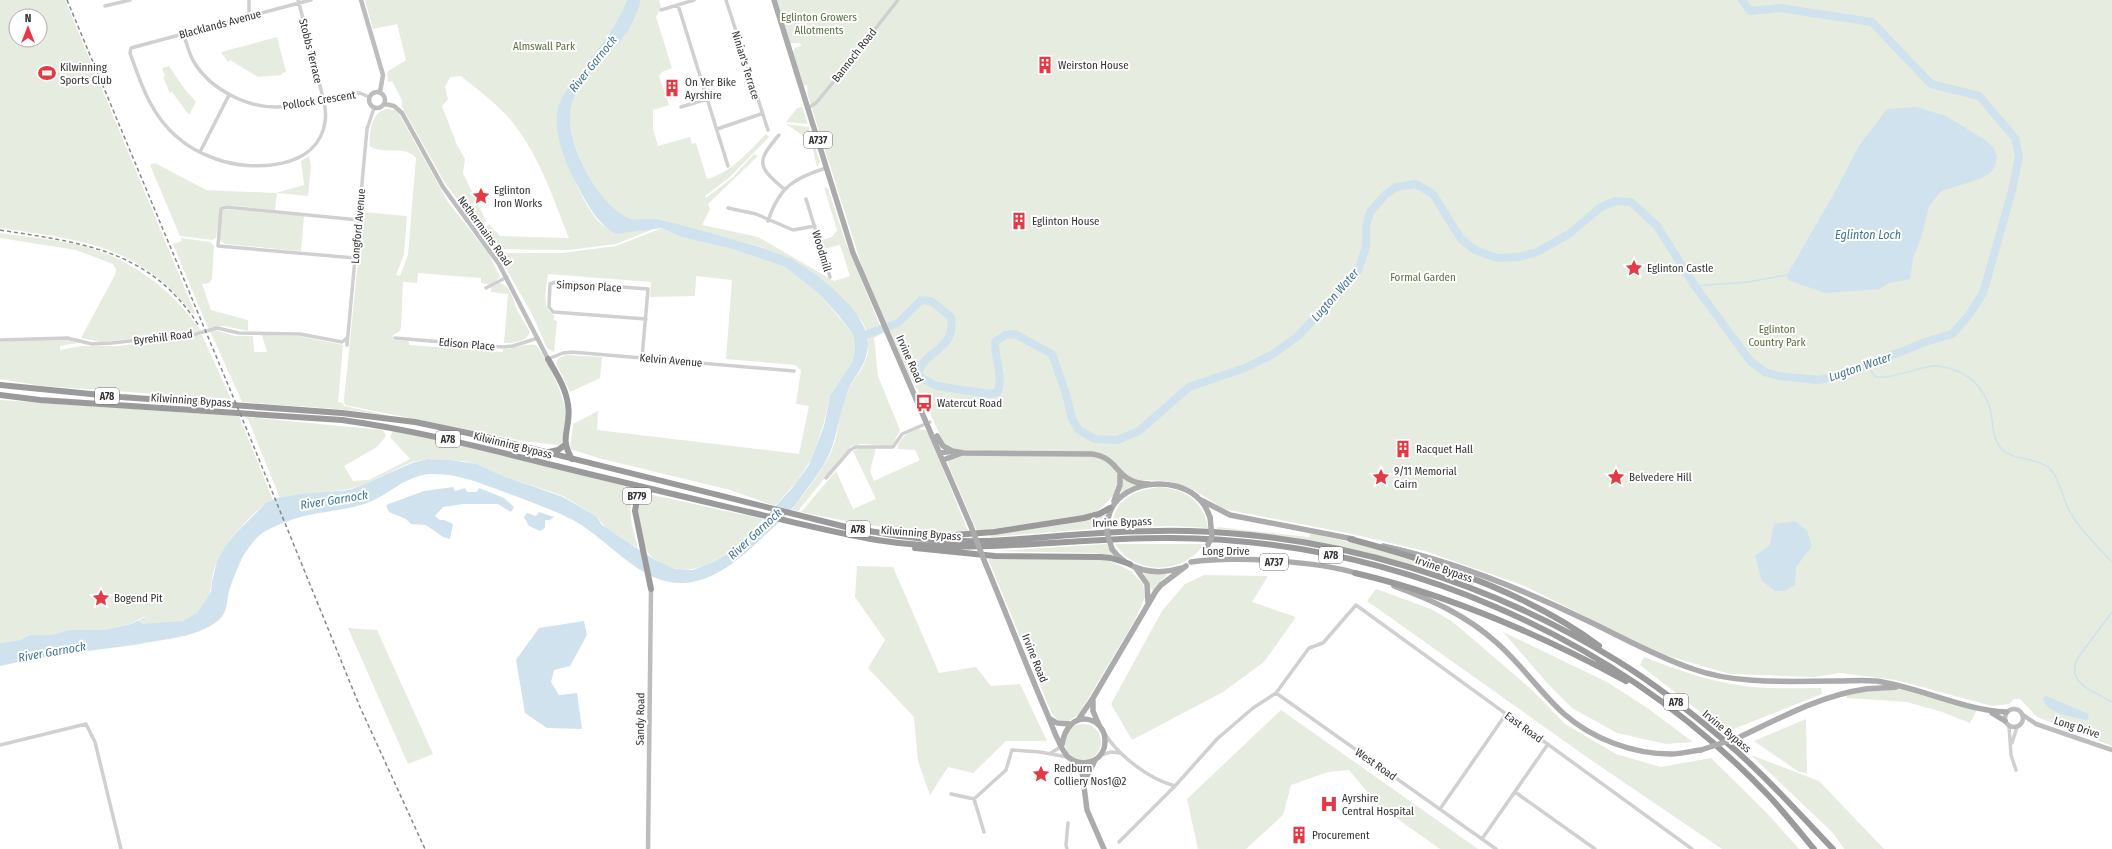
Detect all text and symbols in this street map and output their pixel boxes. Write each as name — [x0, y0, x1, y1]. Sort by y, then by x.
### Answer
street label: Blacklands Avenue — [178, 7, 263, 42]
north arrow — [8, 8, 48, 48]
park label: Eglinton Growers Allotments — [781, 11, 857, 37]
text: N — [25, 12, 31, 25]
street label: Stobbs Terrace — [296, 17, 325, 85]
street label: Bannoch Road — [829, 26, 879, 85]
street label: Ninian's Terrace — [729, 29, 762, 101]
water label: River Garnock — [566, 33, 620, 95]
park label: Almswall Park — [513, 40, 576, 53]
building icon: Weirston House — [1035, 55, 1055, 75]
place label: Weirston House — [1058, 59, 1129, 72]
place label: Kilwinning Sports Club — [60, 61, 112, 87]
sports icon: Kilwinning Sports Club — [37, 63, 57, 83]
place label: On Yer Bike Ayrshire — [685, 76, 736, 102]
building icon: On Yer Bike Ayrshire — [662, 78, 682, 98]
street label: Pollock Crescent — [282, 88, 357, 113]
road number: A737 — [804, 132, 832, 148]
place label: Eglinton Iron Works — [494, 184, 542, 210]
place icon: Eglinton Iron Works — [471, 186, 491, 206]
street label: Longford Avenue — [349, 188, 368, 264]
street label: Nethermains Road — [455, 194, 514, 269]
building icon: Eglinton House — [1009, 211, 1029, 231]
place label: Eglinton House — [1032, 215, 1100, 228]
water label: Eglinton Loch — [1835, 228, 1901, 242]
street label: Woodmill — [809, 229, 834, 274]
place icon: Eglinton Castle — [1624, 258, 1644, 278]
place label: Eglinton Castle — [1647, 262, 1713, 275]
water label: Lugton Water — [1308, 265, 1362, 324]
park label: Formal Garden — [1390, 271, 1456, 284]
street label: Simpson Place — [556, 278, 622, 295]
park label: Eglinton Country Park — [1748, 323, 1806, 349]
street label: Byrehill Road — [133, 327, 193, 348]
street label: Irvine Road — [893, 333, 926, 385]
street label: Edison Place — [438, 336, 496, 353]
water label: Lugton Water — [1827, 350, 1894, 384]
street label: Kelvin Avenue — [639, 351, 703, 370]
road number: A78 — [95, 388, 119, 404]
street label: Kilwinning Bypass — [150, 391, 232, 410]
bus stop icon: Watercut Road — [914, 393, 934, 413]
place label: Watercut Road — [937, 397, 1002, 410]
street label: Kilwinning Bypass — [472, 429, 554, 462]
road number: A78 — [436, 431, 460, 447]
building icon: Racquet Hall — [1393, 439, 1413, 459]
place label: Racquet Hall — [1416, 443, 1473, 456]
place label: 9/11 Memorial Cairn — [1394, 465, 1457, 491]
place icon: 9/11 Memorial Cairn — [1371, 467, 1391, 487]
place icon: Belvedere Hill — [1606, 467, 1626, 487]
place label: Belvedere Hill — [1629, 471, 1692, 484]
water label: River Garnock — [299, 488, 369, 512]
road number: B779 — [623, 488, 651, 504]
water label: River Garnock — [725, 506, 785, 562]
street label: Irvine Bypass — [1092, 515, 1152, 530]
road number: A78 — [846, 521, 870, 537]
street label: Kilwinning Bypass — [880, 524, 962, 544]
street label: Long Drive — [1202, 545, 1250, 558]
road number: A78 — [1319, 547, 1343, 563]
road number: A737 — [1260, 554, 1288, 570]
street label: Irvine Bypass — [1414, 554, 1474, 585]
place icon: Bogend Pit — [91, 588, 111, 608]
place label: Bogend Pit — [114, 592, 163, 605]
street label: Irvine Road — [1019, 632, 1050, 684]
water label: River Garnock — [17, 639, 87, 665]
street label: Sandy Road — [634, 692, 647, 746]
road number: A78 — [1664, 694, 1688, 710]
street label: Irvine Bypass — [1700, 707, 1754, 756]
street label: East Road — [1502, 709, 1545, 746]
street label: Long Drive — [2052, 714, 2101, 741]
street label: West Road — [1353, 746, 1399, 783]
place label: Redburn Colliery Nos1@2 — [1054, 762, 1127, 788]
place icon: Redburn Colliery Nos1@2 — [1031, 764, 1051, 784]
place label: Ayrshire Central Hospital — [1342, 792, 1414, 818]
hospital icon: Ayrshire Central Hospital — [1319, 794, 1339, 814]
building icon: Procurement — [1289, 825, 1309, 845]
place label: Procurement — [1312, 829, 1370, 842]

